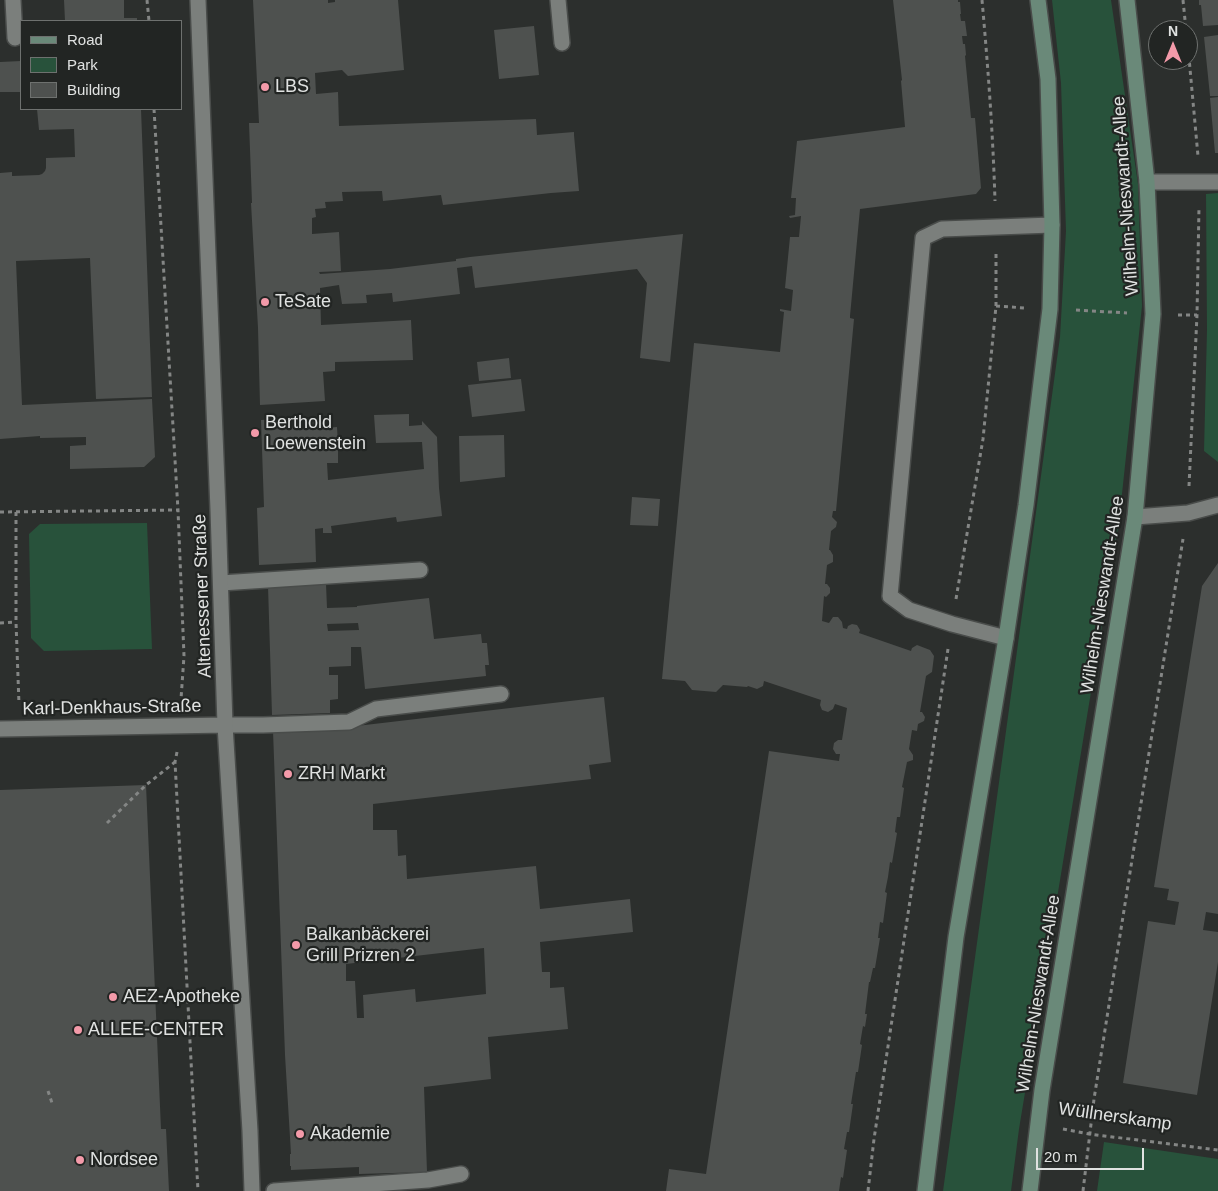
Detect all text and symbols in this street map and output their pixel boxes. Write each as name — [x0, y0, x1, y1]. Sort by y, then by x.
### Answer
legend — [20, 20, 182, 110]
north arrow — [1148, 20, 1198, 70]
text: N — [1168, 23, 1178, 39]
text: Road — [67, 31, 103, 48]
text: Park — [67, 56, 98, 73]
place label: LBS — [275, 76, 309, 98]
text: Building — [67, 81, 120, 98]
marker: LBS — [259, 81, 271, 93]
street label: Wilhelm-Nieswandt-Allee — [1108, 95, 1144, 297]
place label: TeSate — [275, 291, 331, 313]
marker: TeSate — [259, 296, 271, 308]
place label: Berthold Loewenstein — [265, 412, 366, 454]
marker: Berthold Loewenstein — [249, 427, 261, 439]
street label: Wilhelm-Nieswandt-Allee — [1077, 495, 1129, 695]
street label: Altenessener Straße — [189, 514, 217, 678]
street label: Karl-Denkhaus-Straße — [22, 696, 202, 720]
place label: ZRH Markt — [298, 763, 385, 785]
marker: ZRH Markt — [282, 768, 294, 780]
street label: Wilhelm-Nieswandt-Allee — [1013, 894, 1065, 1094]
place label: Balkanbäckerei Grill Prizren 2 — [306, 924, 429, 966]
marker: Balkanbäckerei Grill Prizren 2 — [290, 939, 302, 951]
place label: AEZ-Apotheke — [123, 986, 240, 1008]
marker: AEZ-Apotheke — [107, 991, 119, 1003]
place label: ALLEE-CENTER — [88, 1019, 224, 1041]
marker: ALLEE-CENTER — [72, 1024, 84, 1036]
street label: Wüllnerskamp — [1057, 1098, 1173, 1136]
place label: Akademie — [310, 1123, 390, 1145]
marker: Akademie — [294, 1128, 306, 1140]
scale bar — [1038, 1138, 1146, 1170]
text: 20 m — [1044, 1148, 1077, 1165]
place label: Nordsee — [90, 1149, 158, 1171]
marker: Nordsee — [74, 1154, 86, 1166]

